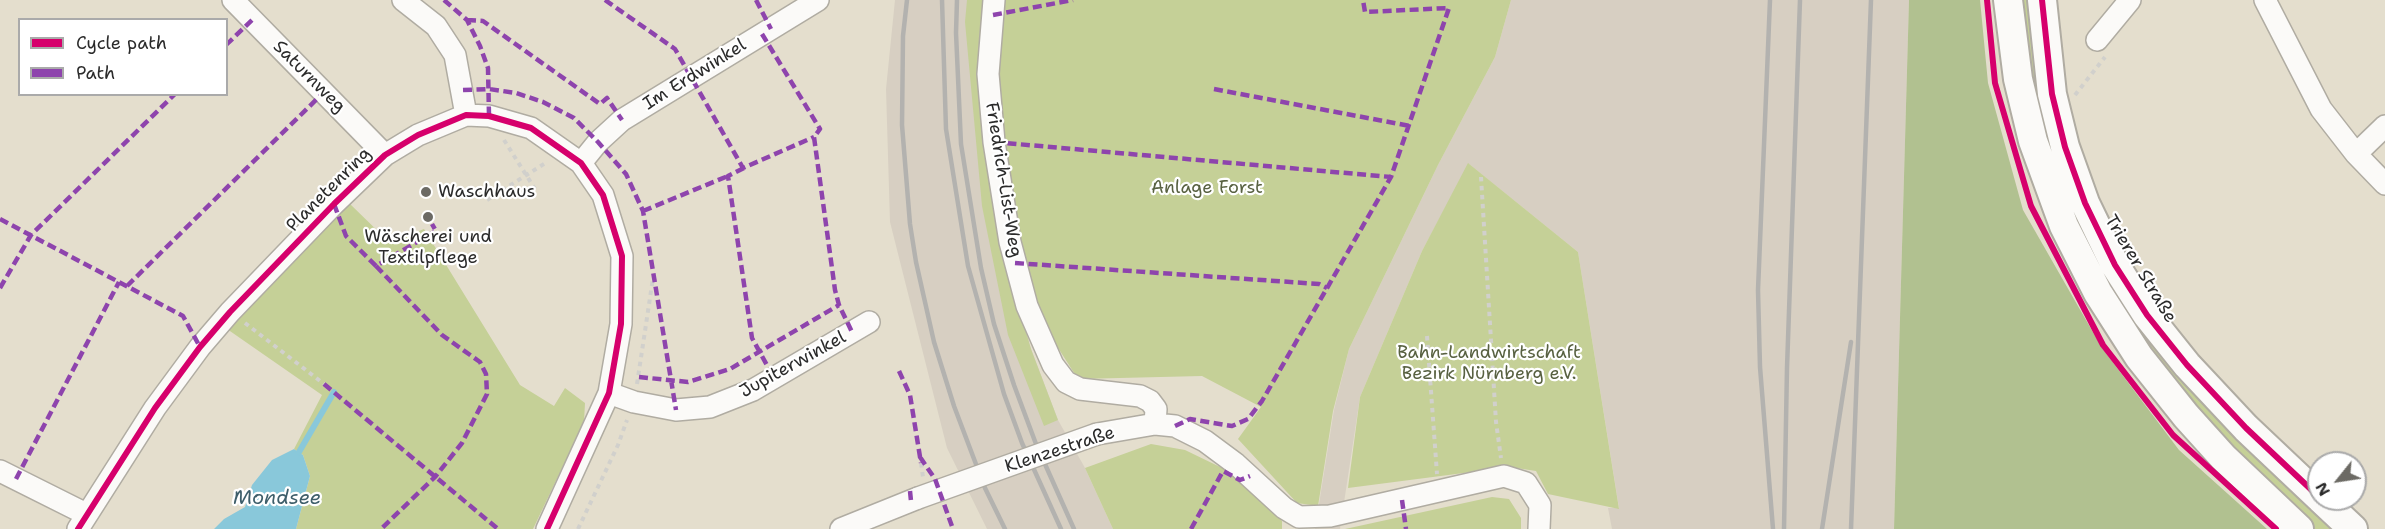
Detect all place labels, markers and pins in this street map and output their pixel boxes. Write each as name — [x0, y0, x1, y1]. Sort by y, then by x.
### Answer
place label: Waschhaus — [438, 181, 535, 203]
marker: Waschhaus — [419, 185, 433, 199]
marker: Wäscherei und Textilpflege — [421, 210, 435, 224]
place label: Wäscherei und Textilpflege — [364, 226, 492, 268]

